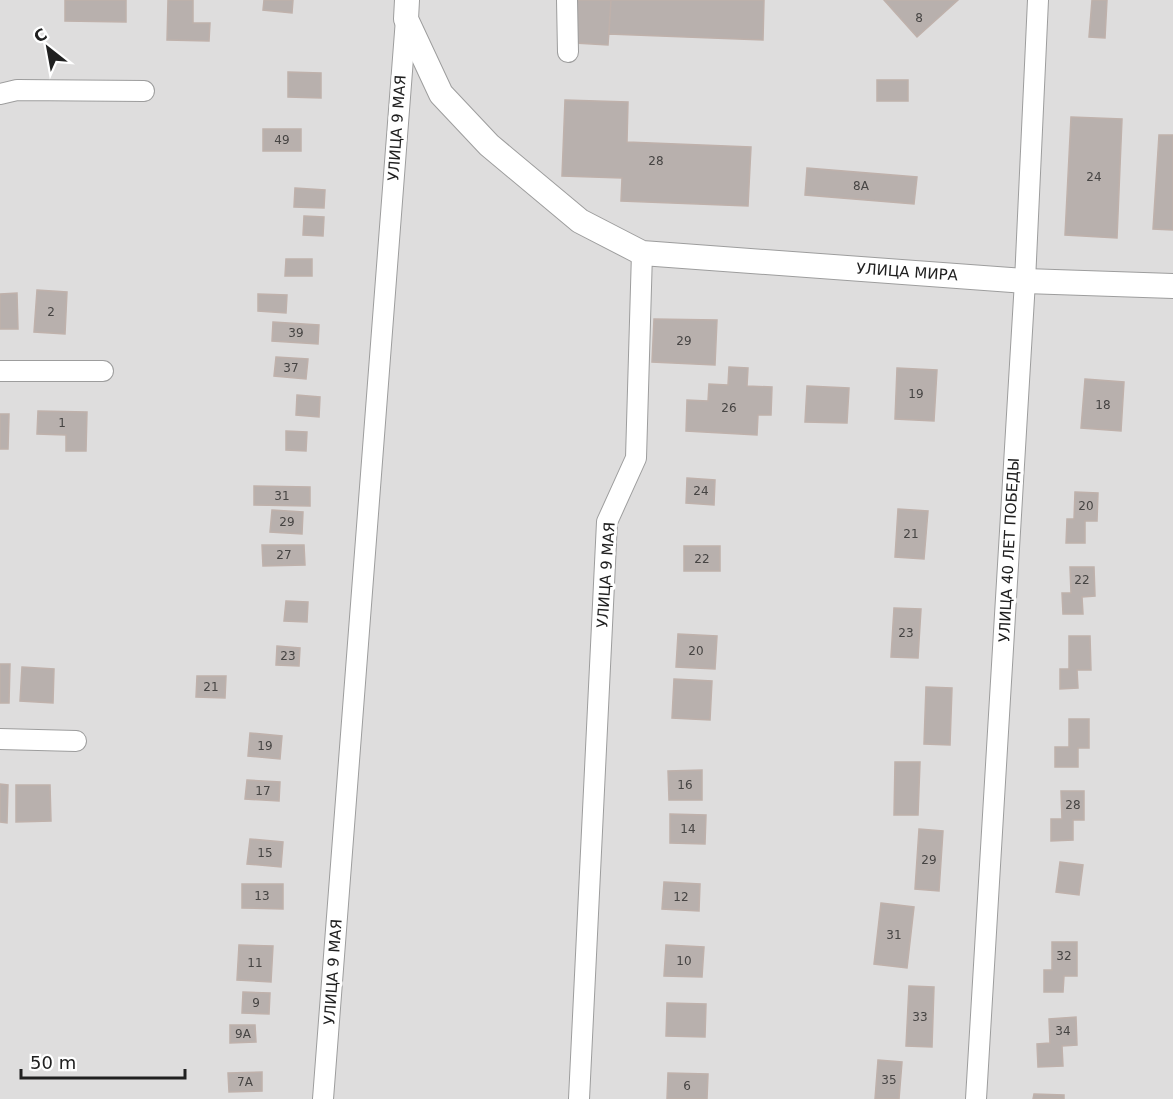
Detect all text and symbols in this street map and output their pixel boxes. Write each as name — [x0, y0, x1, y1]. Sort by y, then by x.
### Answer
house number: 8 — [915, 11, 923, 25]
north arrow — [18, 18, 78, 78]
text: С — [31, 24, 50, 47]
street label: УЛИЦА 9 МАЯ — [384, 74, 410, 182]
house number: 49 — [274, 133, 290, 147]
house number: 28 — [648, 154, 664, 168]
house number: 24 — [1086, 170, 1102, 184]
house number: 8А — [853, 179, 870, 193]
street label: УЛИЦА МИРА — [856, 259, 959, 285]
house number: 2 — [47, 305, 55, 319]
house number: 39 — [288, 326, 304, 340]
house number: 29 — [676, 334, 692, 348]
house number: 37 — [283, 361, 299, 375]
house number: 19 — [908, 387, 924, 401]
house number: 18 — [1095, 398, 1111, 412]
house number: 26 — [721, 401, 737, 415]
house number: 1 — [58, 416, 66, 430]
street label: УЛИЦА 40 ЛЕТ ПОБЕДЫ — [995, 457, 1023, 643]
house number: 24 — [693, 484, 709, 498]
house number: 31 — [274, 489, 290, 503]
house number: 20 — [1078, 499, 1094, 513]
house number: 29 — [279, 515, 295, 529]
street label: УЛИЦА 9 МАЯ — [593, 521, 619, 629]
house number: 21 — [903, 527, 919, 541]
house number: 27 — [276, 548, 292, 562]
house number: 22 — [694, 552, 710, 566]
house number: 22 — [1074, 573, 1090, 587]
house number: 23 — [898, 626, 914, 640]
house number: 20 — [688, 644, 704, 658]
house number: 23 — [280, 649, 296, 663]
house number: 21 — [203, 680, 219, 694]
house number: 19 — [257, 739, 273, 753]
house number: 16 — [677, 778, 693, 792]
house number: 17 — [255, 784, 271, 798]
house number: 28 — [1065, 798, 1081, 812]
house number: 14 — [680, 822, 696, 836]
house number: 15 — [257, 846, 273, 860]
house number: 29 — [921, 853, 937, 867]
house number: 13 — [254, 889, 270, 903]
house number: 12 — [673, 890, 689, 904]
street label: УЛИЦА 9 МАЯ — [320, 918, 346, 1026]
house number: 31 — [886, 928, 902, 942]
house number: 32 — [1056, 949, 1072, 963]
house number: 10 — [676, 954, 692, 968]
house number: 11 — [247, 956, 263, 970]
house number: 9 — [252, 996, 260, 1010]
house number: 33 — [912, 1010, 928, 1024]
house number: 34 — [1055, 1024, 1071, 1038]
house number: 9А — [235, 1027, 252, 1041]
scale bar — [21, 1042, 184, 1080]
text: 50 m — [30, 1052, 76, 1073]
house number: 35 — [881, 1073, 897, 1087]
house number: 7А — [237, 1075, 254, 1089]
house number: 6 — [683, 1079, 691, 1093]

